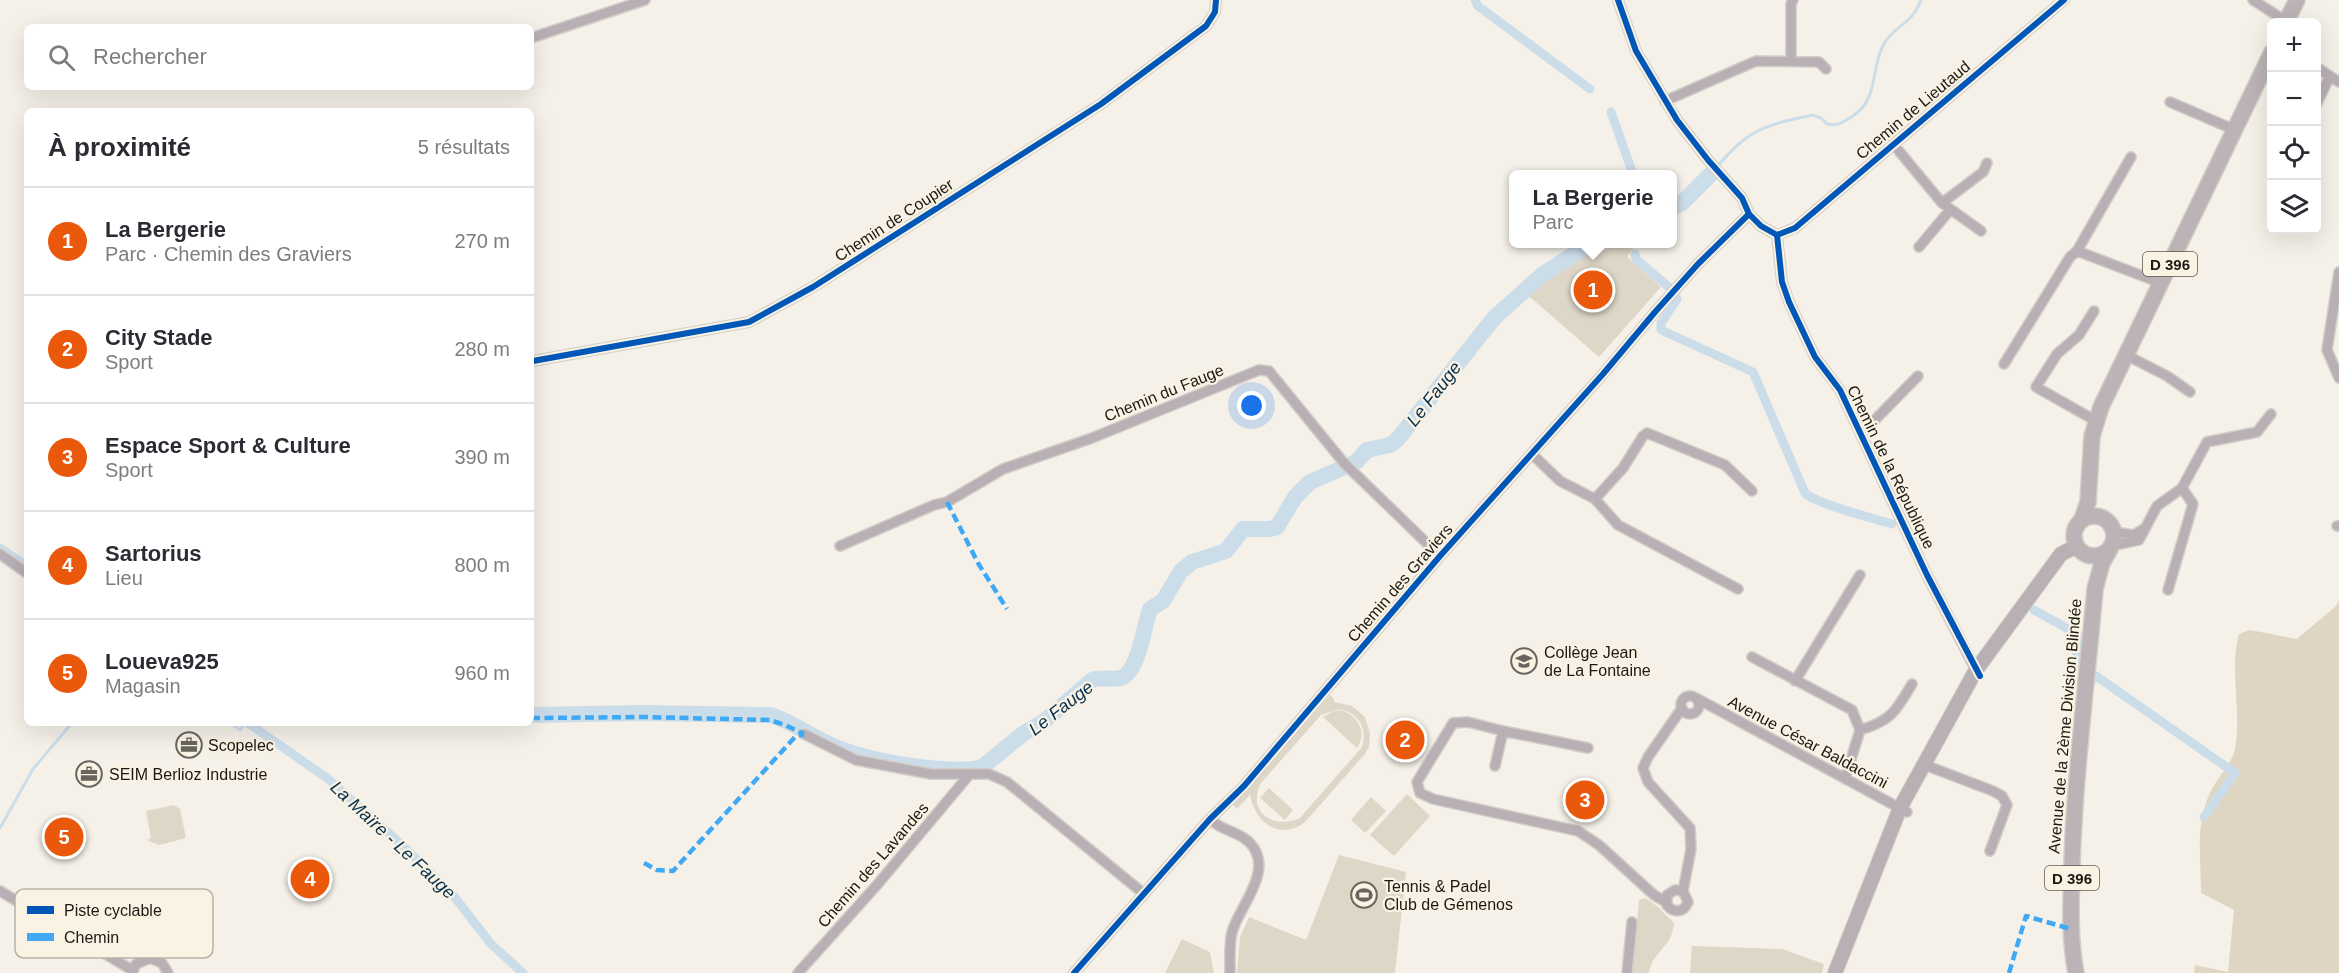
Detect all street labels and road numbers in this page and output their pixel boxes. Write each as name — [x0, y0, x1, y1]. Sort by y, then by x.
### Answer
street label: Chemin de Lieutaud — [1853, 57, 1973, 163]
street label: Chemin de Coupier — [832, 175, 957, 265]
road number: D 396 — [2143, 252, 2197, 276]
street label: Chemin du Fauge — [1102, 361, 1226, 425]
street label: Chemin de la République — [1844, 383, 1938, 552]
street label: Chemin des Graviers — [1344, 521, 1456, 645]
street label: Avenue de la 2ème Division Blindée — [2045, 598, 2085, 854]
street label: Avenue César Baldaccini — [1725, 693, 1891, 791]
street label: Chemin des Lavandes — [814, 799, 932, 931]
road number: D 396 — [2045, 866, 2099, 890]

